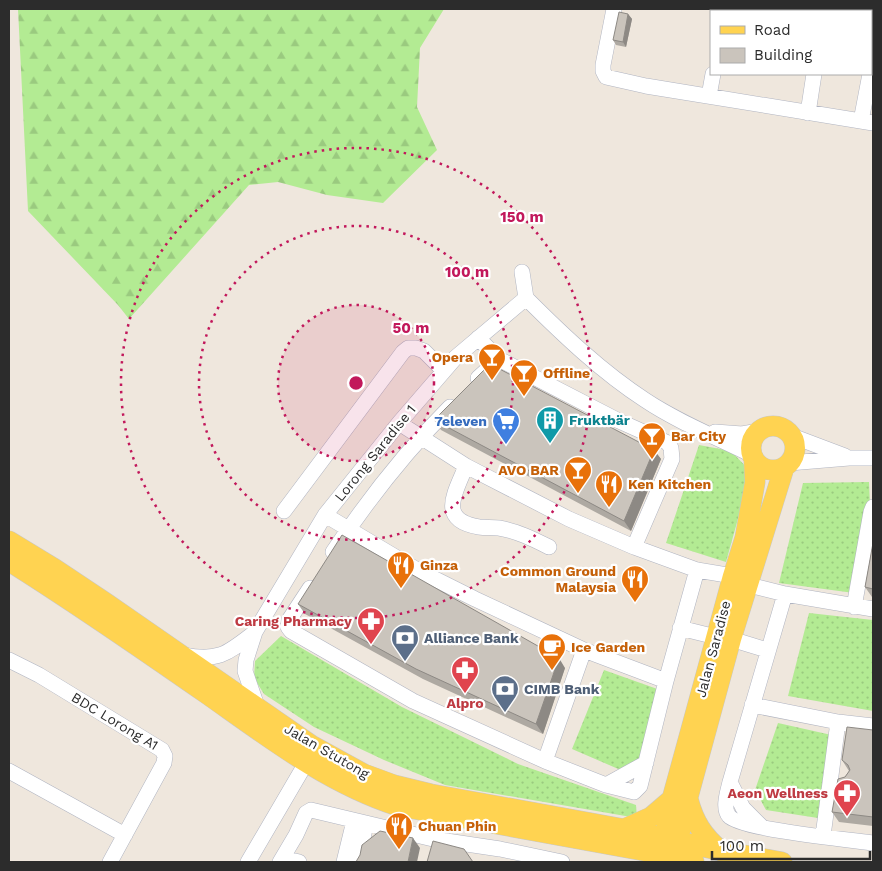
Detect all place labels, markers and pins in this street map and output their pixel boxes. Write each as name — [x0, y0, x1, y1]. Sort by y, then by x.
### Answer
bar icon: Opera — [477, 342, 507, 381]
place label: Opera — [432, 349, 474, 365]
bar icon: Offline — [509, 358, 539, 397]
place label: Offline — [543, 365, 590, 381]
centre of rings — [347, 374, 365, 392]
building icon: Fruktbär — [535, 405, 565, 444]
supermarket icon: 7eleven — [491, 406, 521, 445]
place label: Fruktbär — [569, 412, 630, 428]
place label: 7eleven — [434, 413, 487, 429]
bar icon: Bar City — [637, 421, 667, 460]
place label: Bar City — [671, 428, 726, 444]
bar icon: AVO BAR — [563, 455, 593, 494]
place label: AVO BAR — [498, 462, 559, 478]
restaurant icon: Ken Kitchen — [594, 469, 624, 508]
place label: Ken Kitchen — [628, 476, 711, 492]
restaurant icon: Ginza — [386, 550, 416, 589]
place label: Ginza — [420, 557, 459, 573]
place label: Common Ground Malaysia — [500, 563, 617, 595]
restaurant icon: Common Ground Malaysia — [620, 564, 650, 603]
pharmacy icon: Caring Pharmacy — [356, 606, 386, 645]
place label: Caring Pharmacy — [235, 613, 352, 629]
bank icon: Alliance Bank — [390, 623, 420, 662]
place label: Alliance Bank — [424, 630, 519, 646]
cafe icon: Ice Garden — [537, 632, 567, 671]
place label: Ice Garden — [571, 639, 645, 655]
pharmacy icon: Alpro — [450, 655, 480, 694]
bank icon: CIMB Bank — [490, 674, 520, 713]
place label: CIMB Bank — [524, 681, 600, 697]
place label: Alpro — [446, 695, 484, 711]
pharmacy icon: Aeon Wellness — [832, 778, 862, 817]
place label: Aeon Wellness — [728, 785, 829, 801]
restaurant icon: Chuan Phin — [384, 811, 414, 850]
place label: Chuan Phin — [418, 818, 496, 834]

